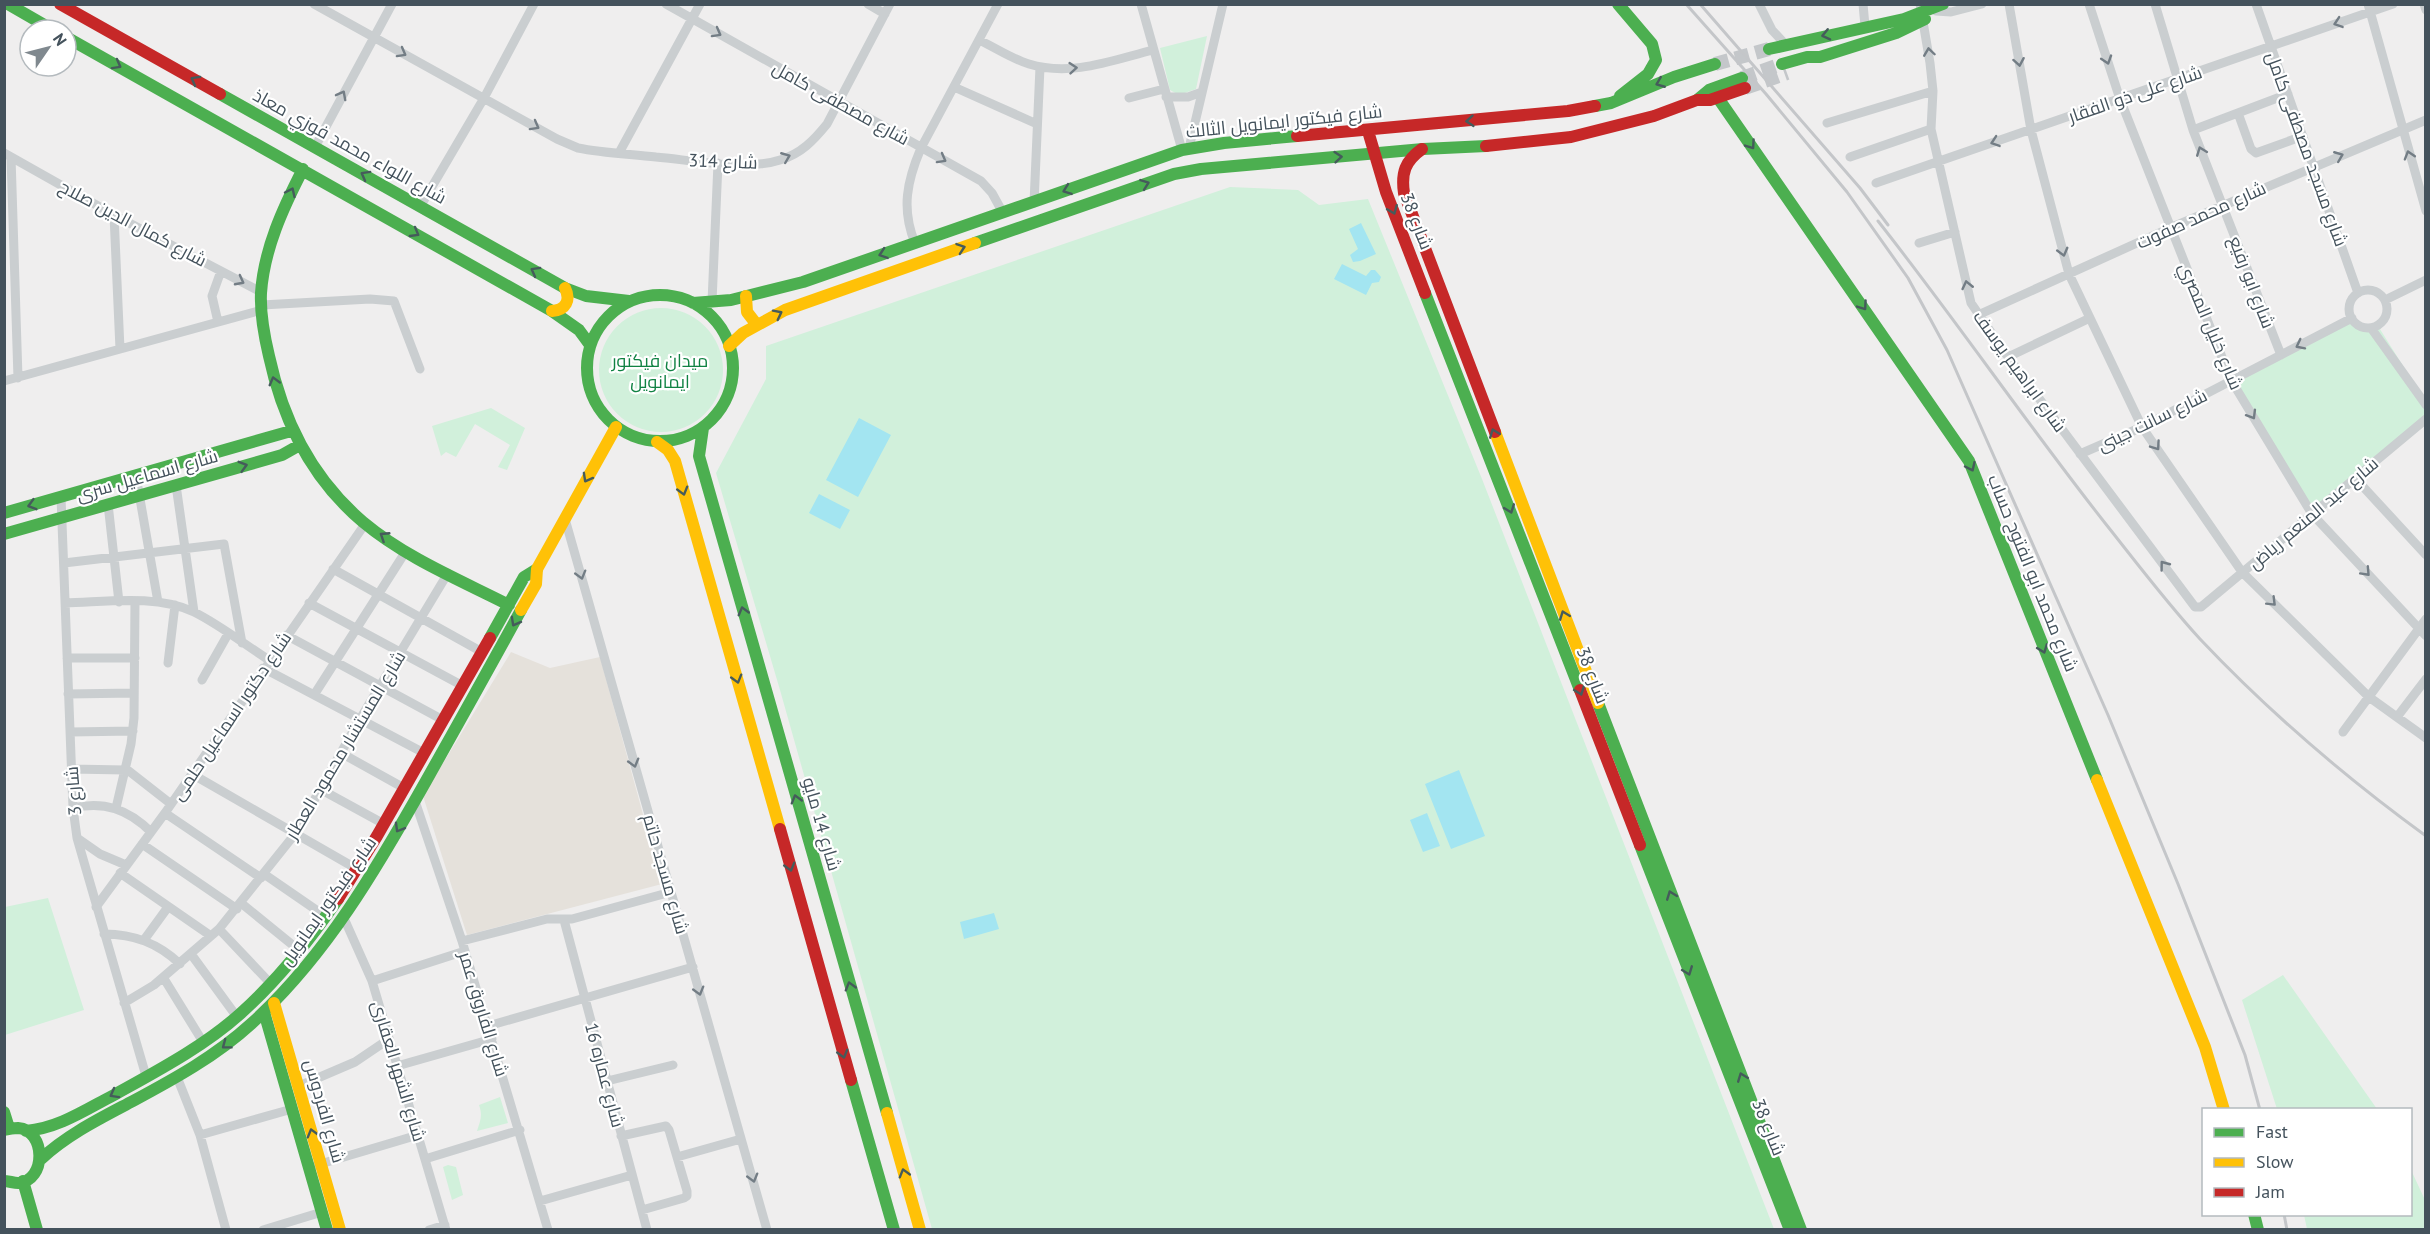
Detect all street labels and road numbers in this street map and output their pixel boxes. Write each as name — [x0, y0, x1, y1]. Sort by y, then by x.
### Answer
street label: شارع مسجد مصطفى كامل — [2260, 49, 2353, 250]
street label: شارع مصطفى كامل — [768, 56, 913, 151]
street label: شارع على ذو الفقار — [2064, 60, 2205, 129]
street label: شارع اللواء محمد فوزي معاذ — [248, 83, 451, 211]
street label: شارع فيكتور ايمانويل الثالث — [1185, 99, 1384, 144]
street label: شارع 314 — [688, 148, 758, 175]
street label: شارع كمال الدين صلاح — [55, 174, 211, 273]
street label: شارع محمد صفوت — [2133, 176, 2270, 255]
street label: شارع 38 — [1395, 189, 1438, 253]
street label: شارع ابو رفيع — [2223, 233, 2280, 332]
street label: شارع خليل المصري — [2171, 259, 2248, 394]
street label: شارع ابراهيم يوسف — [1967, 306, 2072, 437]
street label: شارع سانت جينى — [2093, 383, 2211, 457]
street label: شارع اسماعيل سرى — [74, 444, 221, 507]
street label: شارع عبد المنعم رياض — [2243, 452, 2384, 575]
street label: شارع محمد ابو الفتوح حساب — [1982, 471, 2083, 675]
street label: شارع دكتور اسماعيل حلمى — [166, 627, 297, 805]
street label: شارع 38 — [1571, 643, 1614, 707]
street label: شارع المستشار محمود العطار — [279, 647, 411, 845]
street label: شارع 3 — [60, 765, 87, 816]
street label: شارع 14 مايو — [797, 775, 846, 874]
street label: شارع مسجد حاتم — [637, 811, 694, 937]
street label: شارع فيكتور ايمانويل — [275, 832, 382, 971]
street label: شارع الفاروق عمر — [453, 948, 514, 1080]
street label: شارع الشهر العقارى — [366, 998, 431, 1144]
street label: شارع عماره 16 — [579, 1020, 630, 1130]
street label: شارع الفردوس — [298, 1057, 351, 1166]
street label: شارع 38 — [1746, 1095, 1791, 1159]

